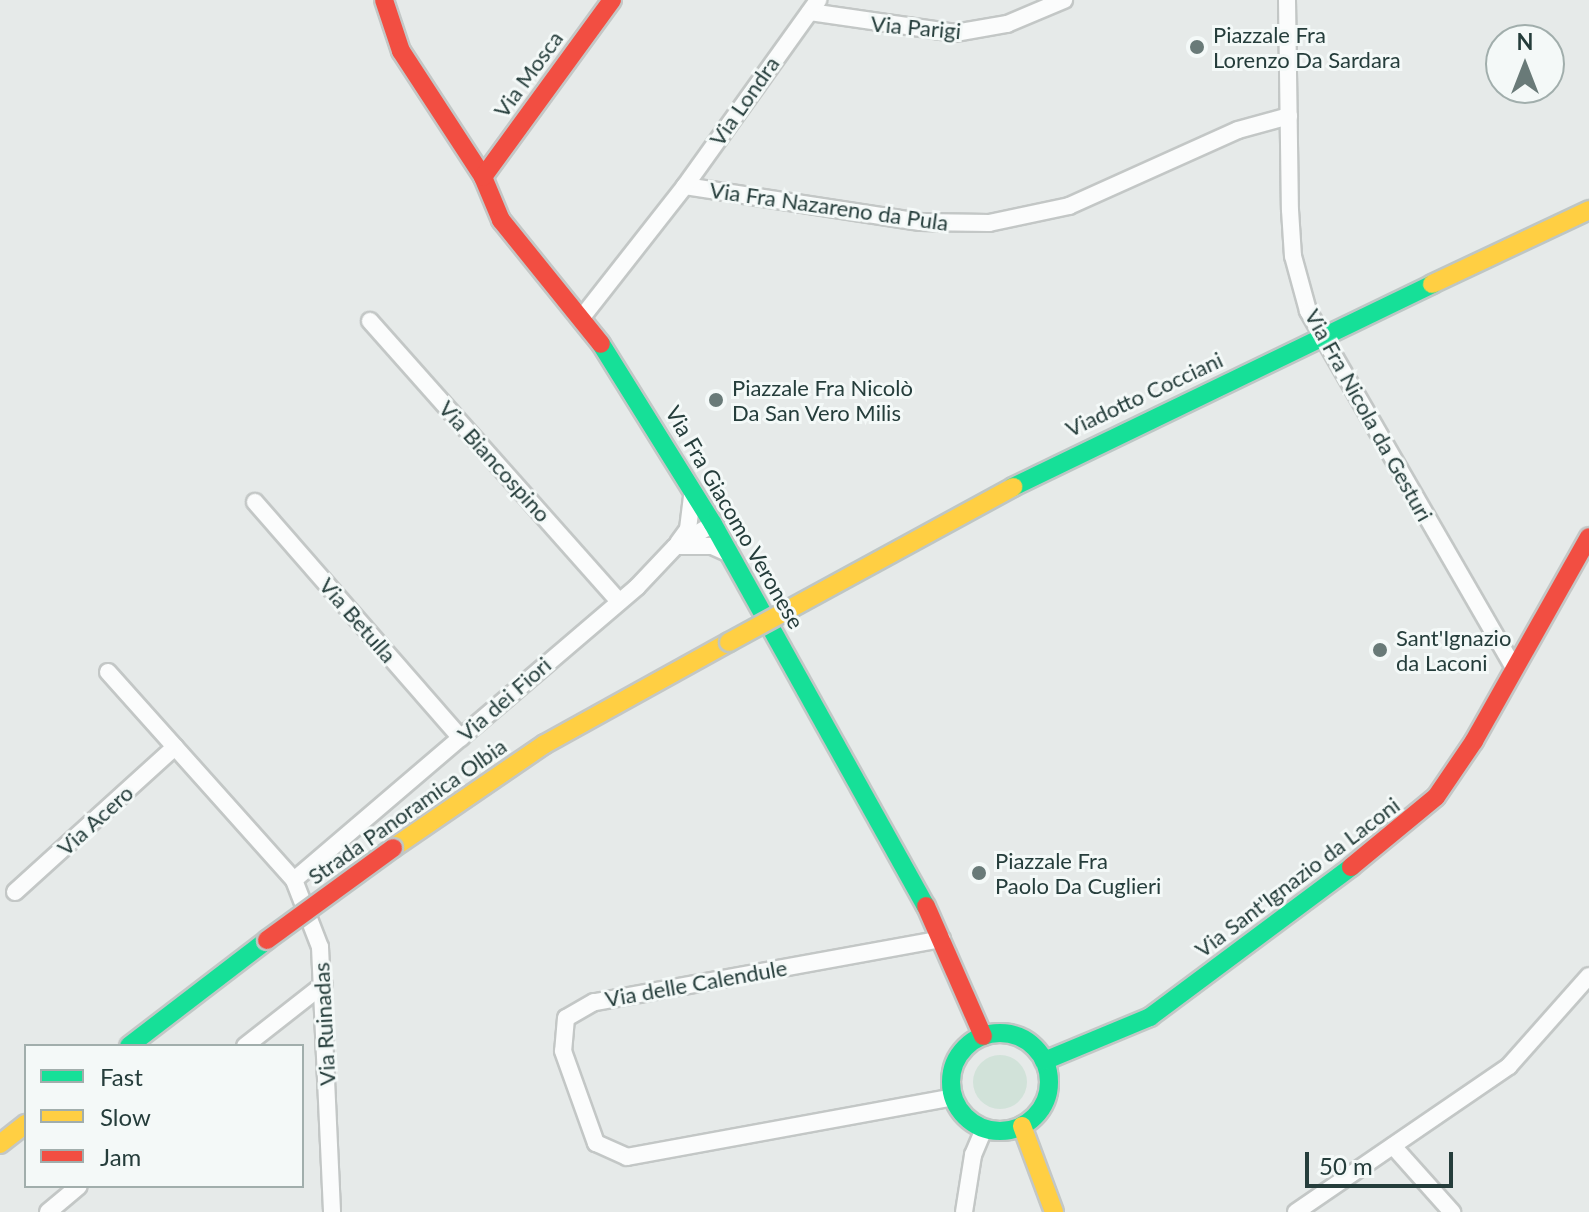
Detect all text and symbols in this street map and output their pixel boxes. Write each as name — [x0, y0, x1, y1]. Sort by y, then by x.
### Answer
street label: Via Parigi — [870, 10, 962, 44]
place label: Piazzale Fra Lorenzo Da Sardara — [1213, 21, 1401, 72]
north arrow — [1485, 24, 1565, 104]
street label: Via Mosca — [488, 26, 568, 122]
text: N — [1517, 28, 1533, 55]
marker: Piazzale Fra Lorenzo Da Sardara — [1188, 38, 1206, 56]
street label: Via Londra — [704, 51, 784, 151]
street label: Via Fra Nazareno da Pula — [708, 176, 950, 236]
street label: Via Fra Nicola da Gesturi — [1300, 304, 1438, 526]
street label: Viadotto Cocciani — [1061, 346, 1227, 442]
place label: Piazzale Fra Nicolò Da San Vero Milis — [732, 374, 913, 426]
marker: Piazzale Fra Nicolò Da San Vero Milis — [707, 391, 725, 409]
street label: Via Biancospino — [434, 395, 556, 527]
street label: Via Fra Giacomo Veronese — [660, 401, 810, 633]
street label: Via Betulla — [314, 572, 402, 668]
place label: Sant'Ignazio da Laconi — [1396, 624, 1511, 676]
marker: Sant'Ignazio da Laconi — [1371, 641, 1389, 659]
street label: Via dei Fiori — [452, 651, 556, 747]
street label: Strada Panoramica Olbia — [303, 733, 511, 889]
street label: Via Acero — [52, 779, 138, 861]
street label: Via Sant'Ignazio da Laconi — [1190, 791, 1404, 963]
place label: Piazzale Fra Paolo Da Cuglieri — [995, 847, 1161, 898]
marker: Piazzale Fra Paolo Da Cuglieri — [970, 864, 988, 882]
street label: Via delle Calendule — [603, 954, 789, 1012]
street label: Via Ruinadas — [308, 962, 340, 1086]
legend — [24, 1044, 304, 1188]
text: Fast — [100, 1062, 143, 1091]
text: Slow — [100, 1102, 151, 1131]
scale bar — [1309, 1136, 1457, 1186]
text: Jam — [100, 1142, 141, 1171]
text: 50 m — [1319, 1151, 1373, 1180]

